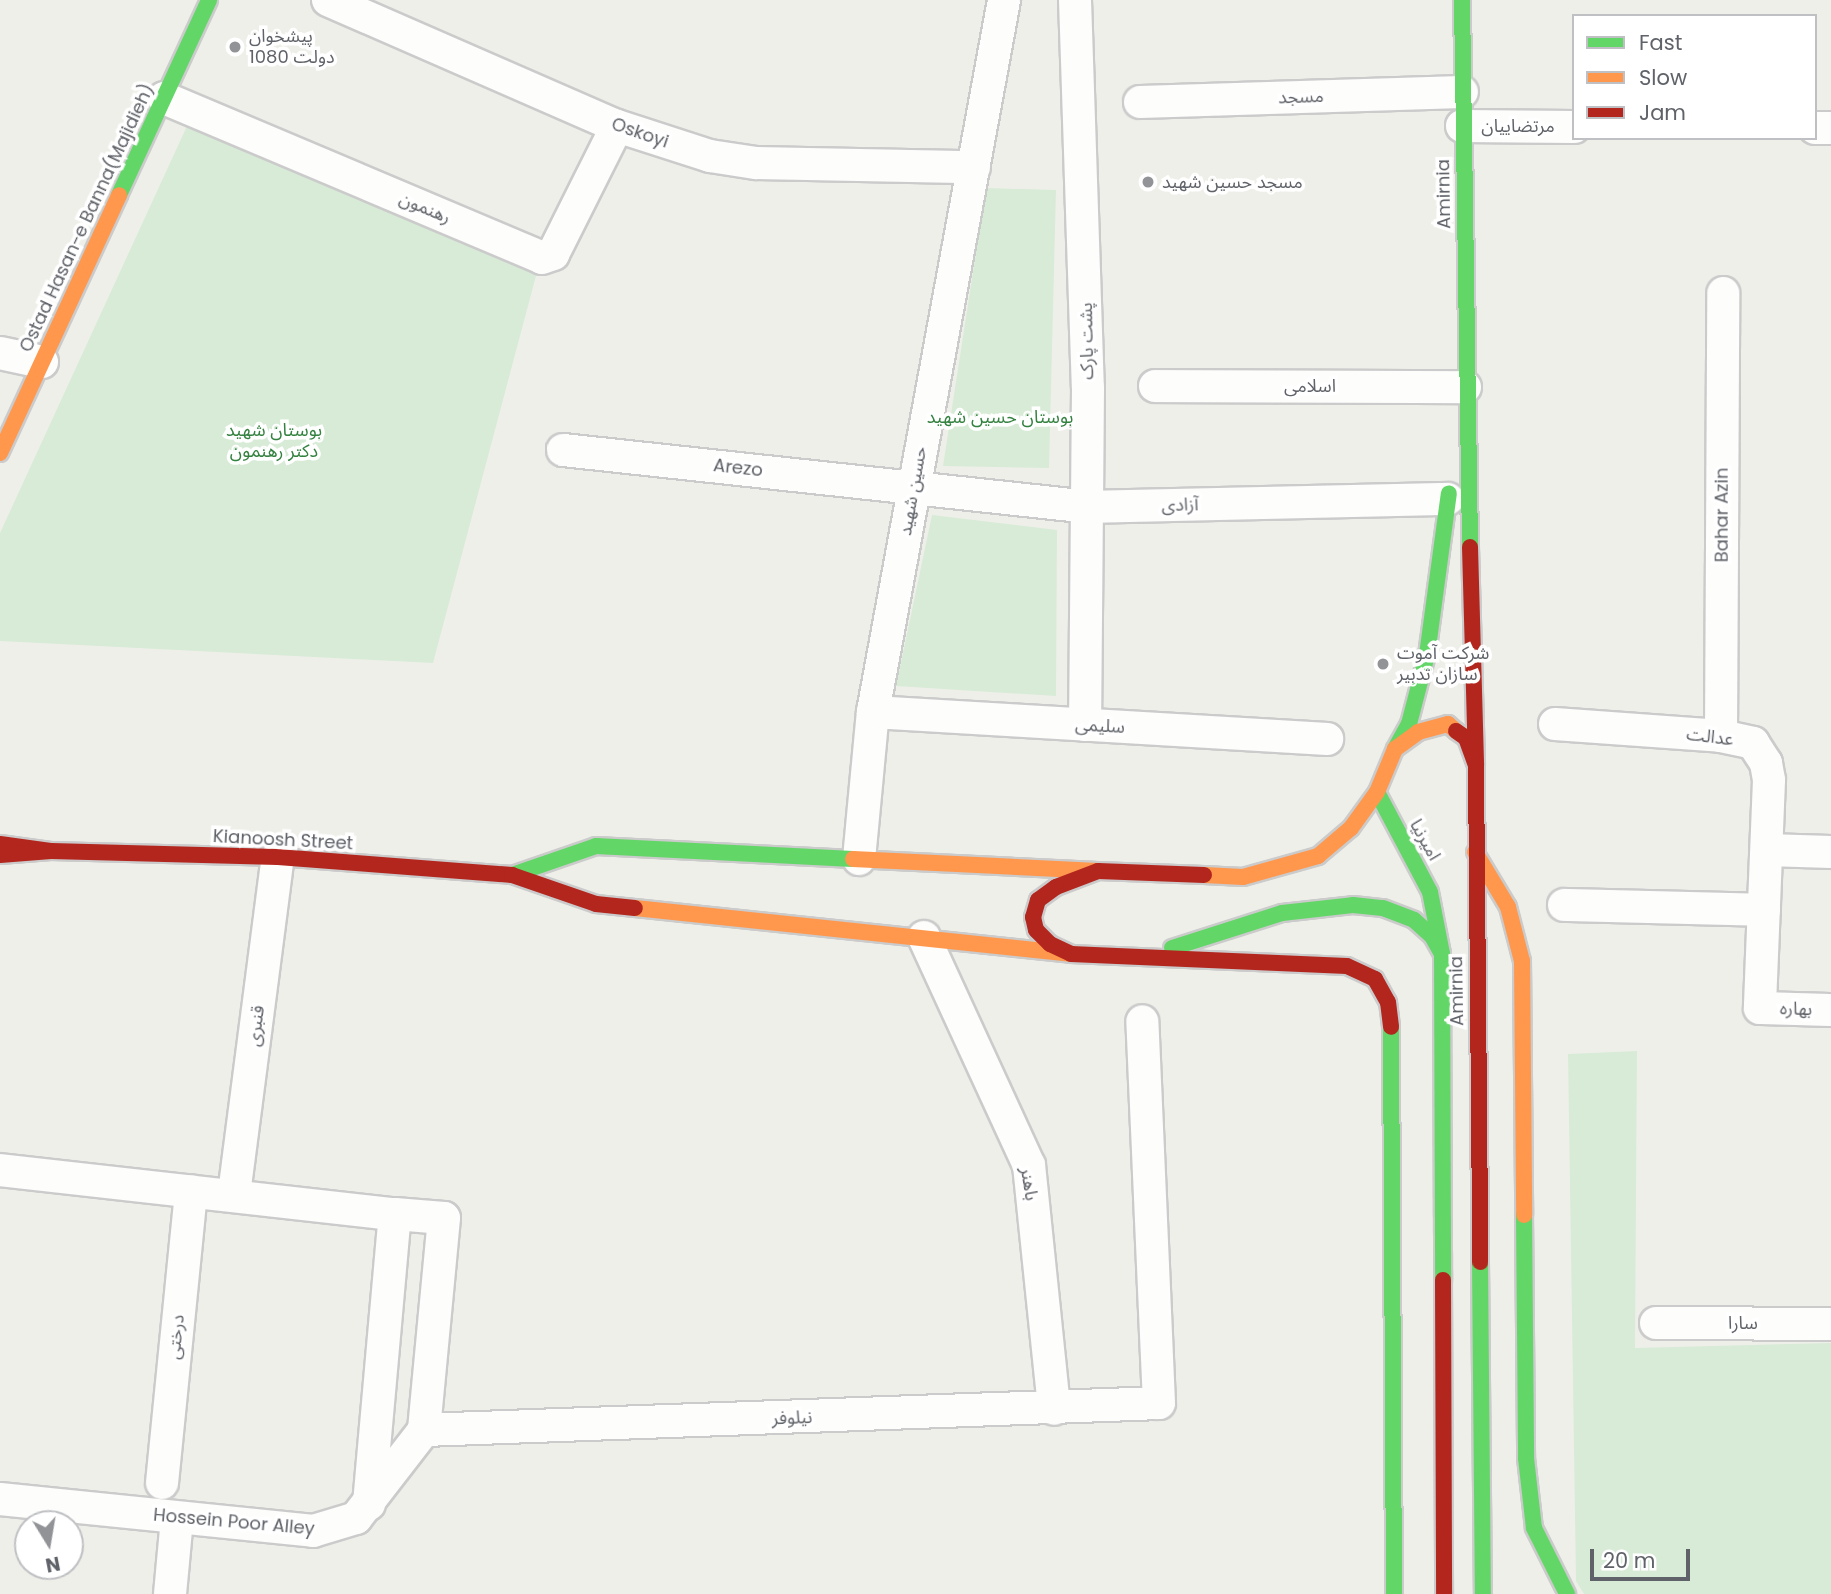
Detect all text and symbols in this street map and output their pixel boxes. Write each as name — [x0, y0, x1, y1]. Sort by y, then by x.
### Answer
legend — [1572, 14, 1817, 140]
place label: پیشخوان دولت 1080 — [249, 26, 335, 68]
text: Fast — [1639, 28, 1682, 57]
marker: پیشخوان دولت 1080 — [227, 39, 243, 55]
text: Slow — [1639, 63, 1687, 92]
street label: Ostad Hasan-e Banna(Majidieh) — [15, 80, 159, 356]
street label: مسجد — [1278, 85, 1324, 109]
text: Jam — [1639, 98, 1686, 127]
street label: Oskoyi — [609, 113, 671, 153]
street label: مرتضاییان — [1481, 115, 1555, 137]
street label: Amirnia — [1433, 159, 1455, 229]
place label: مسجد حسین شهید — [1162, 171, 1303, 193]
marker: مسجد حسین شهید — [1140, 174, 1156, 190]
street label: رهنمون — [396, 188, 454, 228]
street label: پشت پارک — [1076, 302, 1098, 380]
street label: اسلامی — [1284, 375, 1336, 397]
park label: بوستان حسین شهید — [927, 406, 1073, 428]
park label: بوستان شهید دکتر رهنمون — [226, 420, 322, 462]
street label: حسین شهید — [895, 445, 931, 537]
street label: Arezo — [712, 455, 764, 481]
street label: Bahar Azin — [1711, 468, 1733, 562]
street label: آزادی — [1161, 494, 1199, 516]
place label: شرکت آموت سازان تدبیر — [1397, 643, 1489, 686]
marker: شرکت آموت سازان تدبیر — [1375, 656, 1391, 672]
street label: سلیمی — [1075, 714, 1125, 738]
street label: عدالت — [1685, 723, 1735, 751]
street label: امیرنیا — [1405, 816, 1445, 864]
street label: Kianoosh Street — [212, 826, 354, 854]
street label: Amirnia — [1446, 956, 1468, 1026]
street label: بهاره — [1779, 998, 1813, 1020]
street label: قنبری — [243, 1004, 269, 1048]
street label: باهنر — [1016, 1166, 1042, 1202]
street label: سارا — [1728, 1312, 1758, 1334]
street label: درختی — [163, 1313, 189, 1361]
street label: نیلوفر — [771, 1406, 813, 1430]
street label: Hossein Poor Alley — [152, 1504, 316, 1540]
north arrow — [14, 1510, 84, 1580]
scale bar — [1593, 1534, 1693, 1578]
text: 20 m — [1603, 1546, 1656, 1575]
text: N — [43, 1550, 62, 1579]

